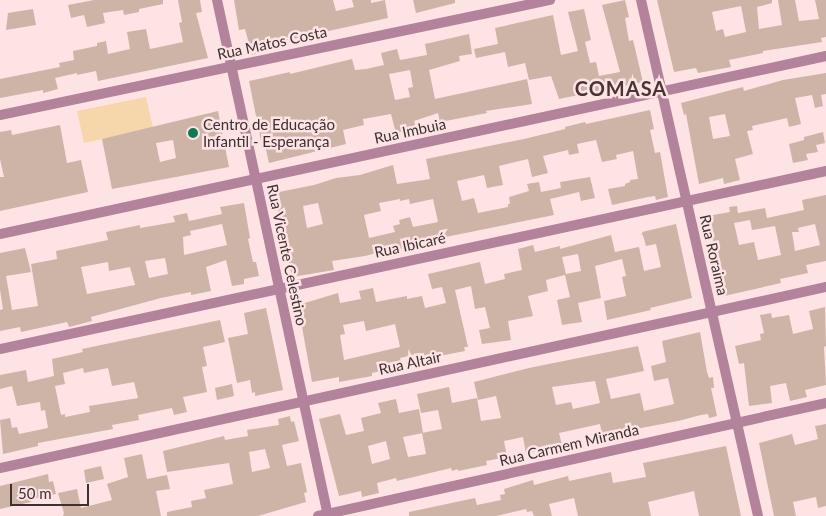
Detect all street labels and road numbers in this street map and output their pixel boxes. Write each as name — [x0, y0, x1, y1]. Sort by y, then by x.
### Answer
street label: Rua Matos Costa — [216, 23, 328, 63]
street label: Rua Imbuia — [372, 115, 448, 147]
street label: Rua Vicente Celestino — [263, 182, 311, 328]
street label: Rua Roraima — [696, 213, 732, 297]
street label: Rua Ibicaré — [373, 229, 447, 261]
street label: Rua Altair — [377, 348, 443, 378]
street label: Rua Carmem Miranda — [498, 420, 640, 470]

